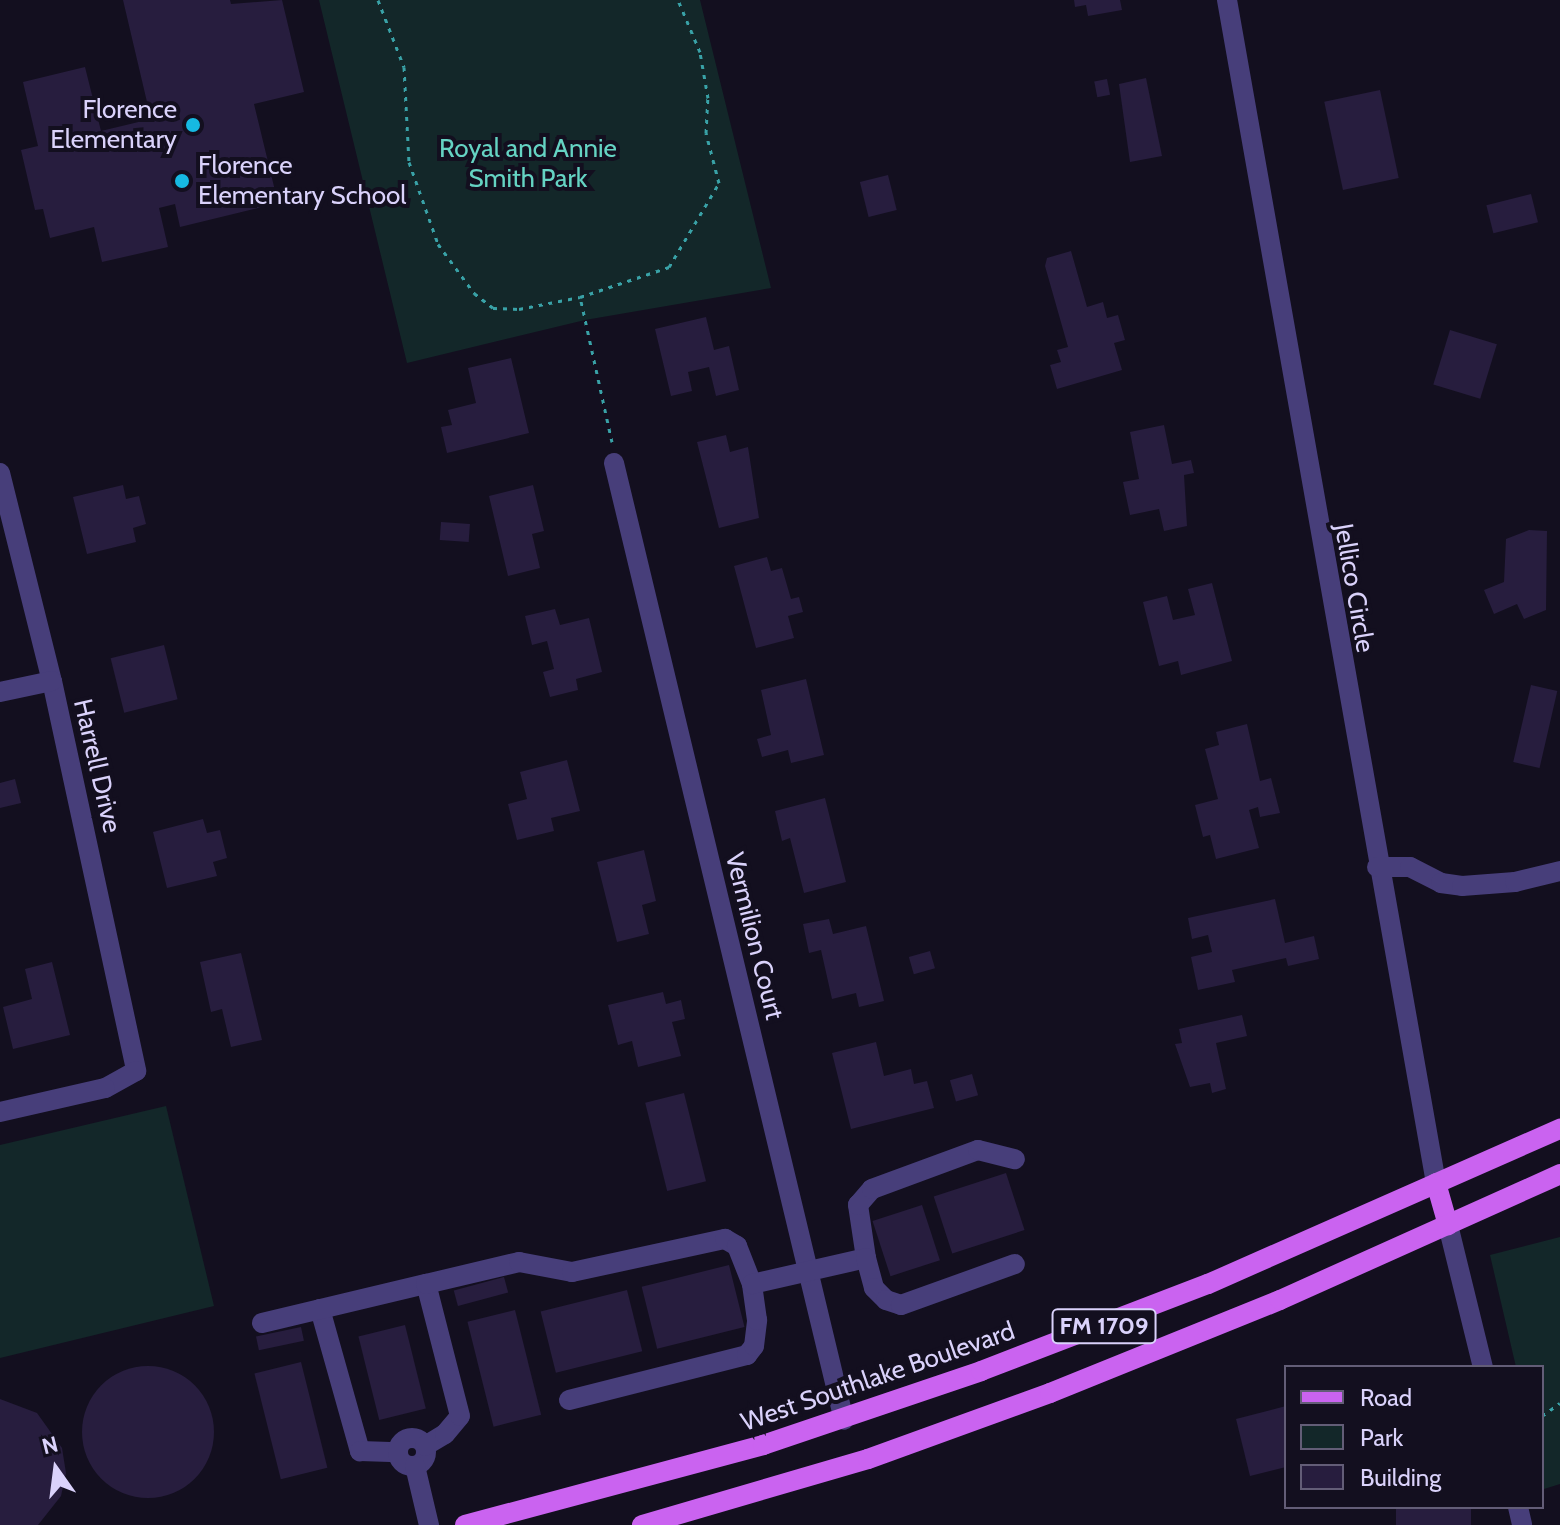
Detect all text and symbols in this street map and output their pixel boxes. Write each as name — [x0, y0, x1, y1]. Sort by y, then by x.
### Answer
place label: Florence Elementary — [50, 94, 177, 156]
marker: Florence Elementary — [184, 116, 202, 134]
park label: Royal and Annie Smith Park — [439, 133, 617, 194]
place label: Florence Elementary School — [198, 150, 406, 212]
marker: Florence Elementary School — [173, 172, 191, 190]
street label: Jellico Circle — [1327, 521, 1381, 655]
street label: Harrell Drive — [66, 696, 128, 836]
street label: Vermilion Court — [718, 849, 790, 1023]
road number: FM 1709 — [1050, 1306, 1158, 1346]
street label: West Southlake Boulevard — [737, 1316, 1019, 1438]
legend — [1284, 1365, 1544, 1509]
text: Road — [1360, 1383, 1412, 1412]
text: Park — [1360, 1423, 1403, 1452]
north arrow — [16, 1429, 96, 1509]
text: N — [39, 1430, 61, 1460]
text: Building — [1360, 1463, 1441, 1492]

